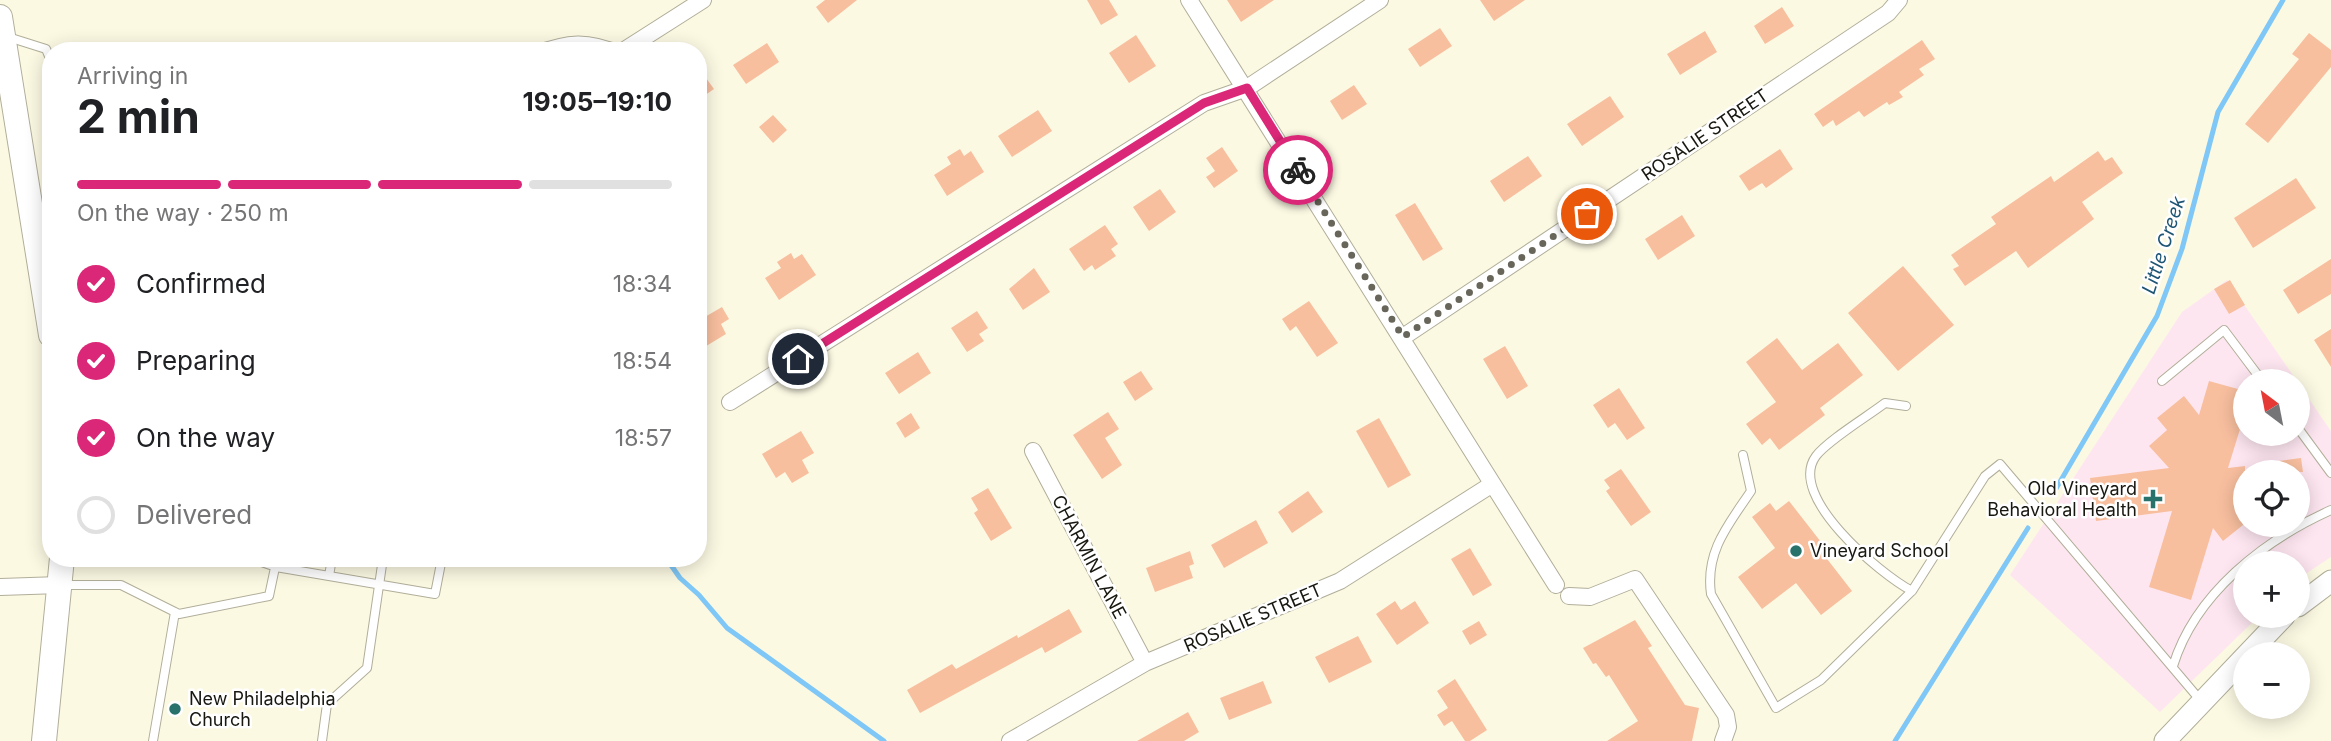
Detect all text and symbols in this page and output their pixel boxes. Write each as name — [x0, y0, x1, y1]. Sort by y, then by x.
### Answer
text: Arriving in — [77, 62, 188, 90]
street label: ROSALIE STREET — [1637, 84, 1772, 185]
text: 19:05–19:10 — [523, 86, 672, 117]
text: 2 min — [77, 88, 200, 144]
courier — [1263, 135, 1333, 205]
icon: bike — [1279, 151, 1317, 189]
pin — [1557, 184, 1617, 244]
water label: Little Creek — [2137, 193, 2190, 297]
icon: bag — [1568, 195, 1606, 233]
text: On the way · 250 m — [77, 199, 289, 227]
icon: check — [77, 265, 115, 303]
text: Confirmed — [136, 268, 266, 299]
text: 18:34 — [613, 270, 672, 298]
pin — [768, 329, 828, 389]
icon: home — [779, 340, 817, 378]
icon: check — [77, 342, 115, 380]
text: Preparing — [136, 345, 256, 376]
text: 18:54 — [613, 347, 672, 375]
north arrow — [2233, 369, 2310, 446]
map controls — [2233, 369, 2310, 719]
icon: check — [77, 419, 115, 457]
text: On the way — [136, 422, 275, 453]
text: 18:57 — [615, 424, 672, 452]
button: locate — [2233, 460, 2310, 537]
place label: Old Vineyard Behavioral Health — [1987, 478, 2137, 520]
marker: Old Vineyard Behavioral Health — [2143, 489, 2163, 509]
street label: CHARMIN LANE — [1048, 491, 1131, 622]
text: Delivered — [136, 499, 252, 530]
place label: Vineyard School — [1810, 540, 1949, 561]
marker: Vineyard School — [1788, 543, 1804, 559]
button: + — [2233, 551, 2310, 628]
street label: ROSALIE STREET — [1180, 579, 1325, 656]
button: − — [2233, 642, 2310, 719]
place label: New Philadelphia Church — [189, 688, 336, 730]
marker: New Philadelphia Church — [167, 701, 183, 717]

